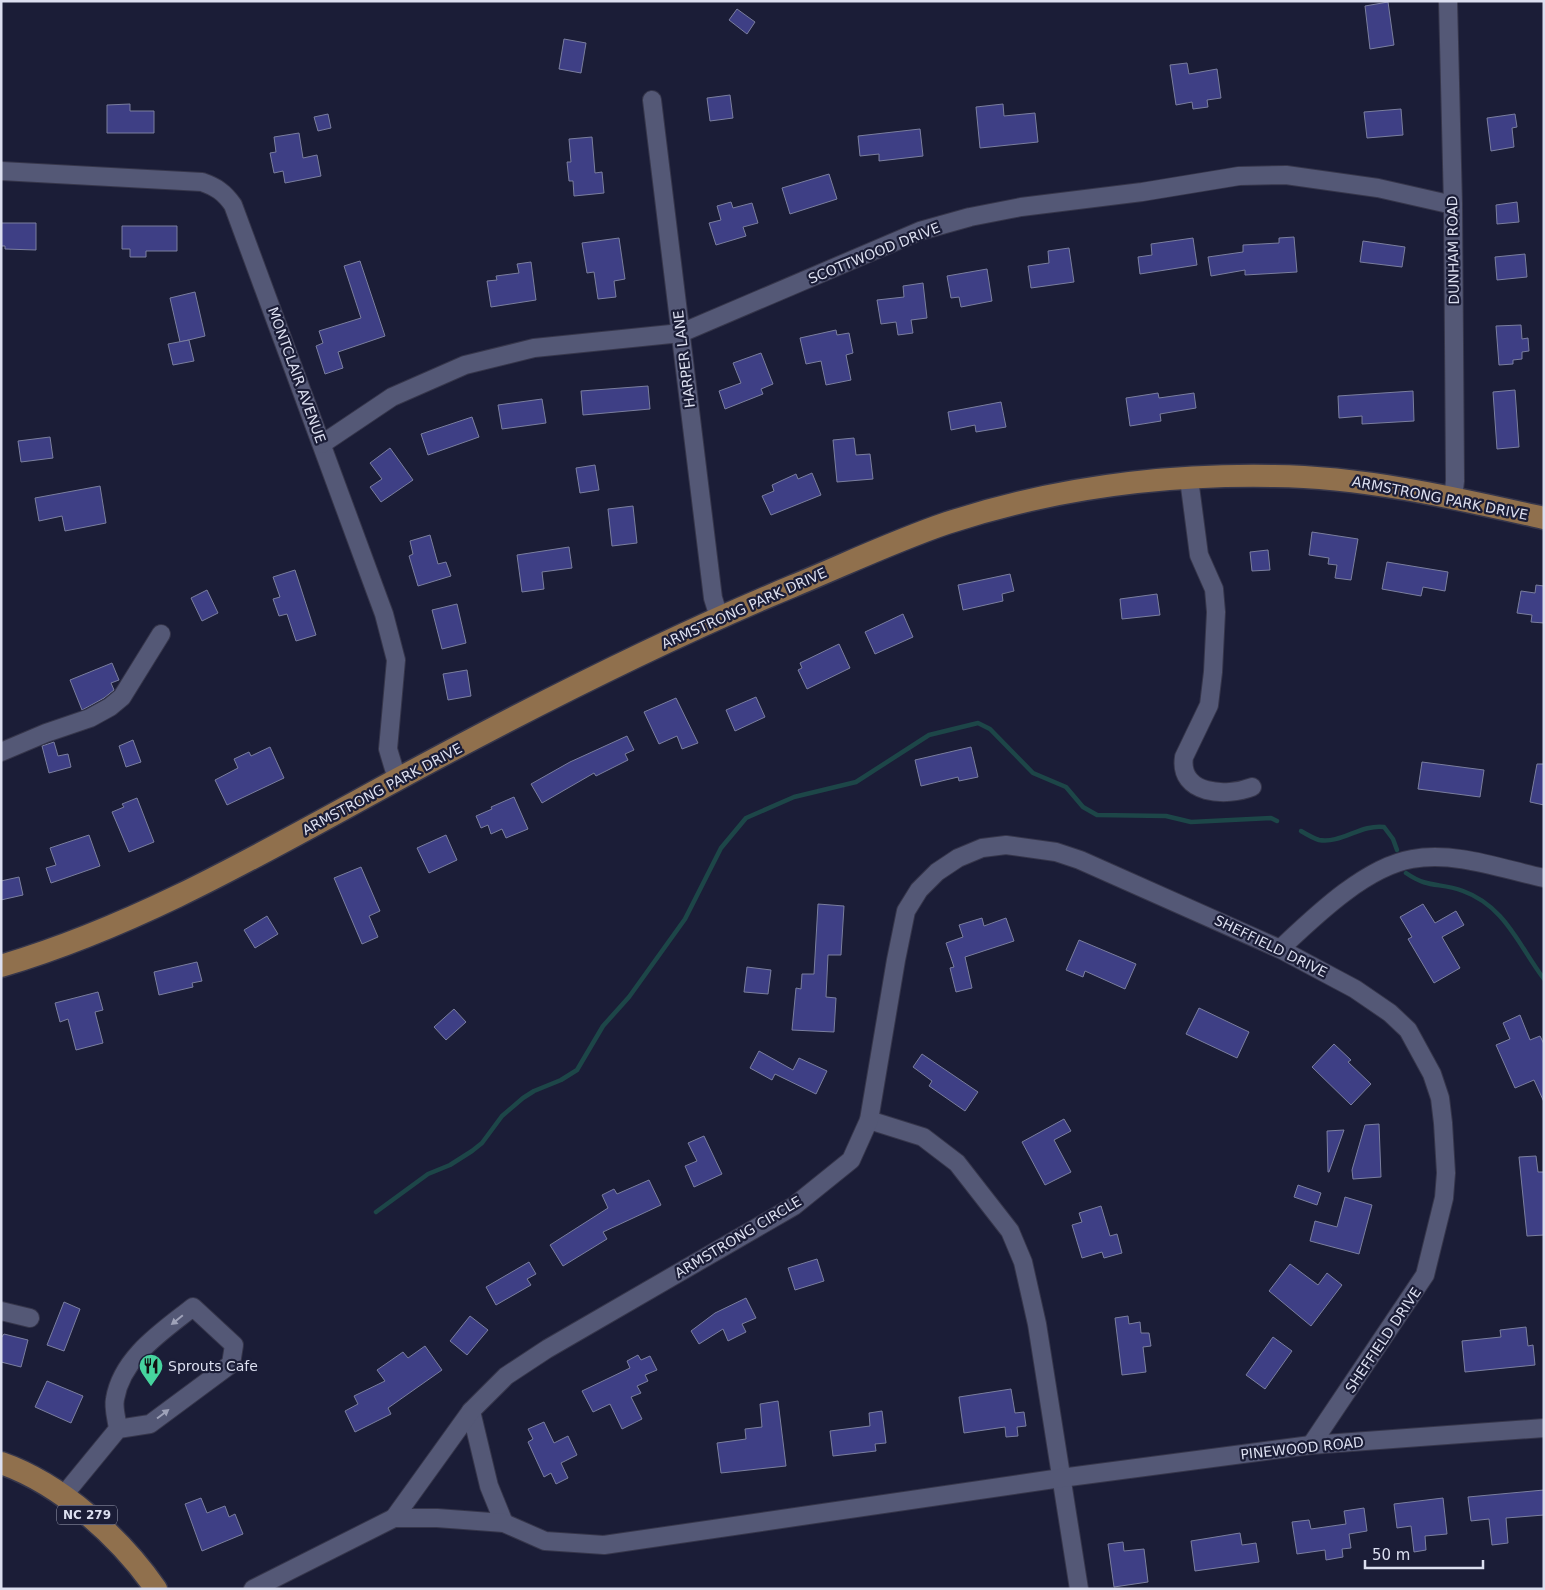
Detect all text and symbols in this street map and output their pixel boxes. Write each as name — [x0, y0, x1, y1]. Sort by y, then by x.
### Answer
street label: DUNHAM ROAD — [1444, 195, 1462, 305]
street label: SCOTTWOOD DRIVE — [806, 219, 942, 287]
street label: MONTCLAIR AVENUE — [265, 305, 329, 445]
street label: HARPER LANE — [670, 309, 698, 409]
street label: ARMSTRONG PARK DRIVE — [1351, 473, 1529, 523]
street label: ARMSTRONG PARK DRIVE — [659, 564, 829, 652]
street label: ARMSTRONG PARK DRIVE — [299, 740, 465, 838]
street label: SHEFFIELD DRIVE — [1212, 912, 1330, 980]
street label: ARMSTRONG CIRCLE — [672, 1193, 804, 1281]
street label: SHEFFIELD DRIVE — [1342, 1284, 1424, 1396]
one-way arrow — [171, 1314, 184, 1325]
restaurant icon: Sprouts Cafe — [138, 1353, 164, 1387]
place label: Sprouts Cafe — [168, 1358, 258, 1374]
one-way arrow — [156, 1409, 170, 1419]
street label: PINEWOOD ROAD — [1240, 1434, 1364, 1462]
road number: NC 279 — [57, 1506, 117, 1524]
scale bar — [1365, 1538, 1482, 1570]
text: 50 m — [1372, 1546, 1410, 1564]

